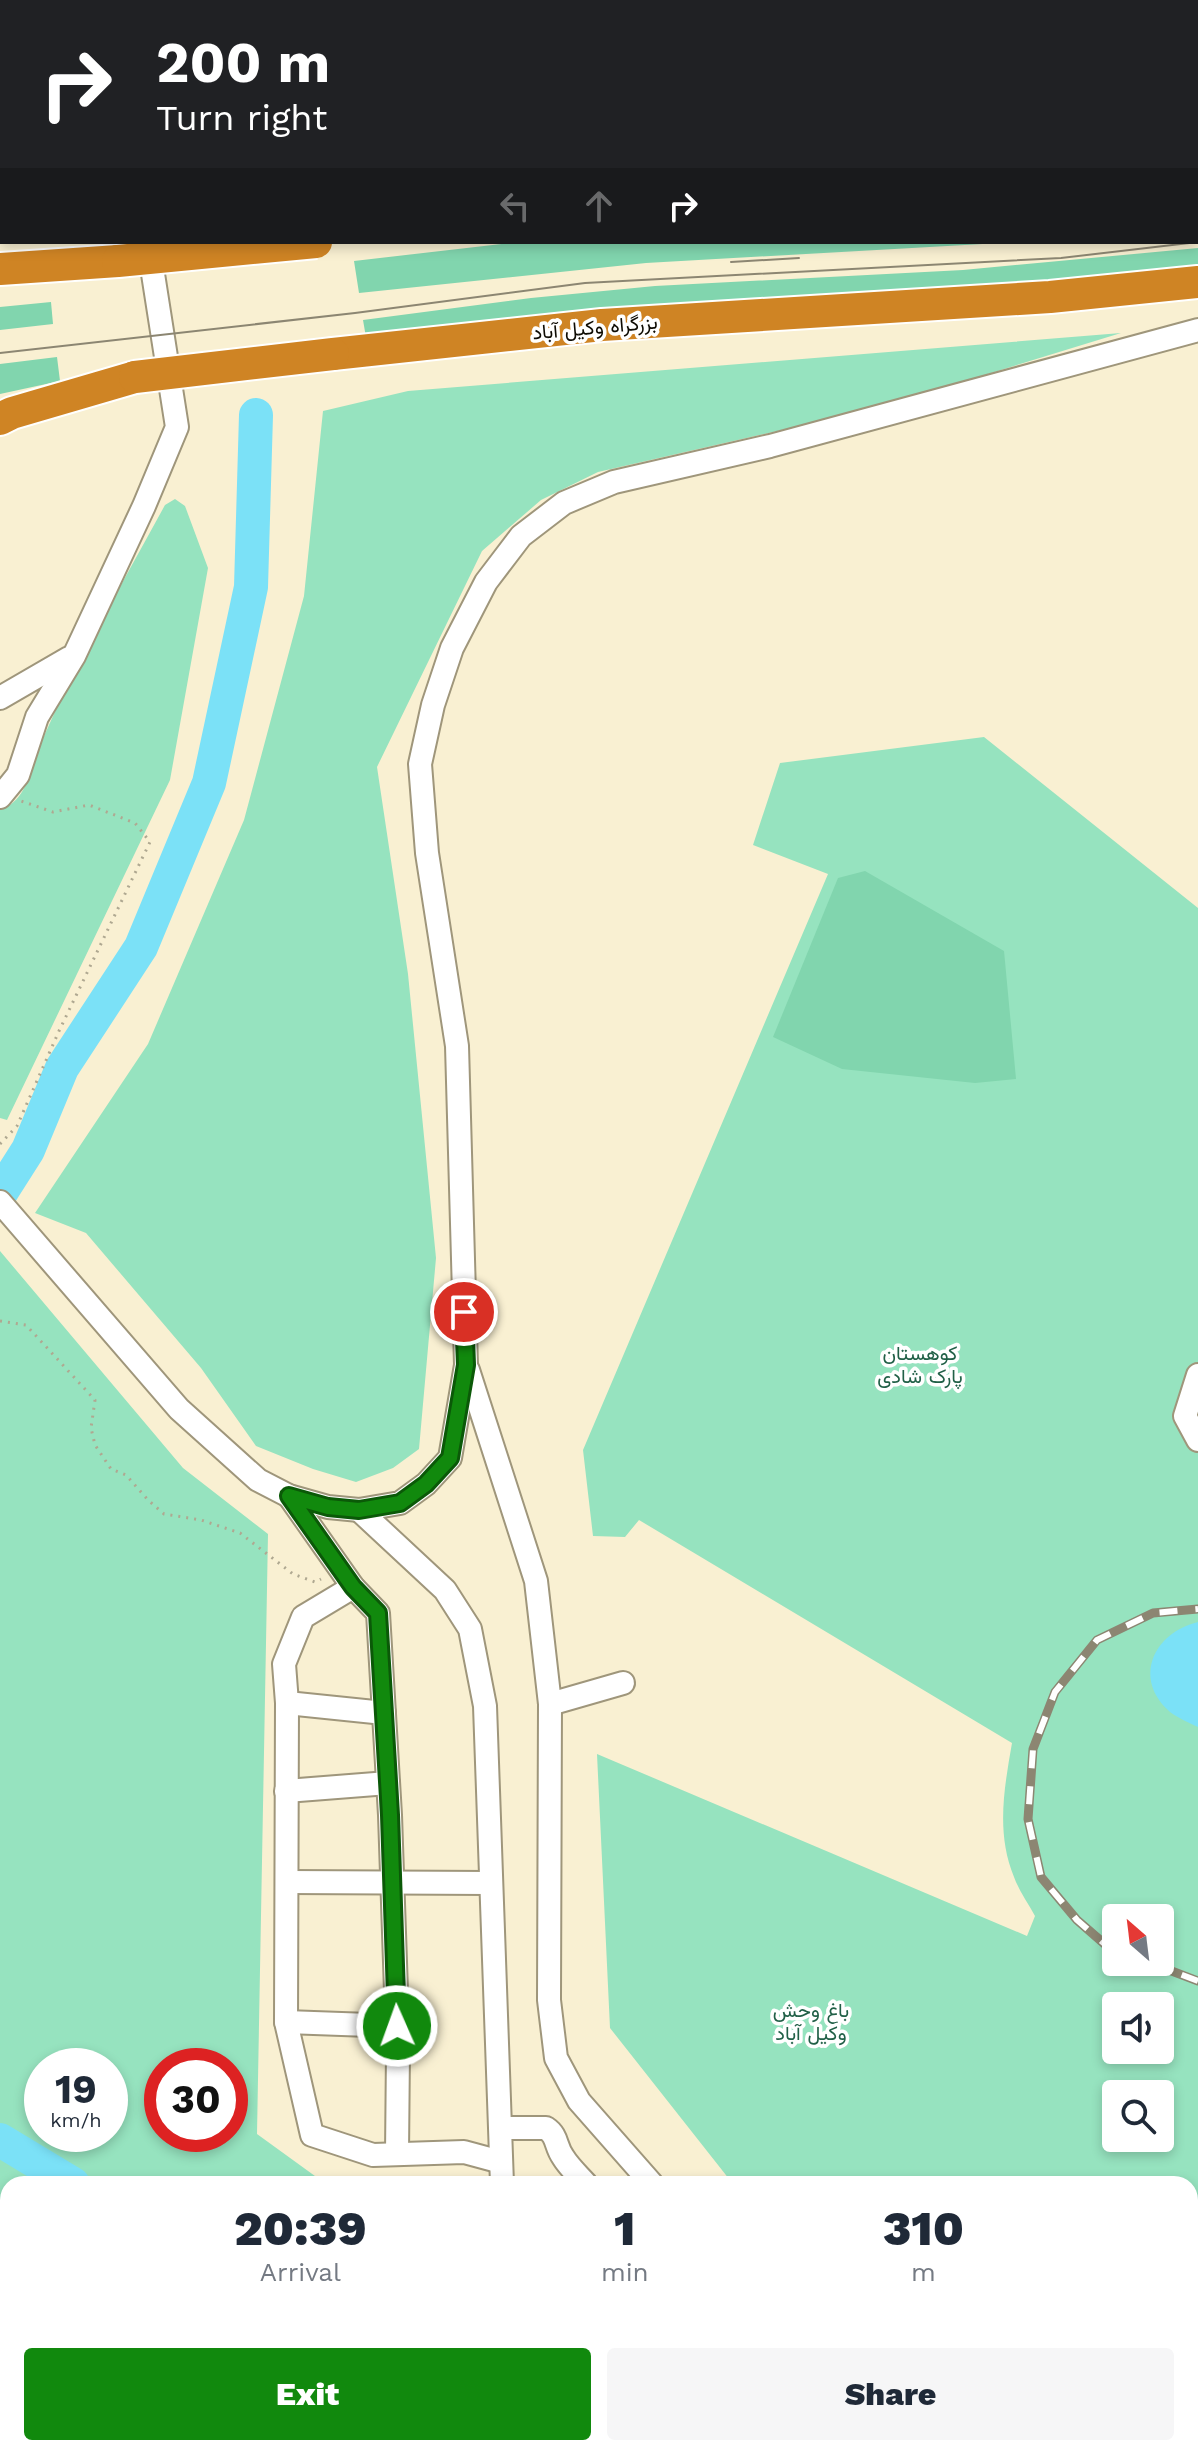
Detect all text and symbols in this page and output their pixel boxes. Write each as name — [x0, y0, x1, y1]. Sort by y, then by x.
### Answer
text: 200 m — [156, 30, 330, 96]
icon: right — [24, 32, 128, 136]
text: Turn right — [156, 97, 327, 139]
icon: left — [493, 184, 537, 228]
icon: ahead — [577, 184, 621, 228]
icon: right — [661, 184, 705, 228]
street label: بزرگراه وکیل آباد — [531, 310, 659, 345]
pin — [430, 1278, 498, 1346]
icon: arrive — [442, 1290, 486, 1334]
park label: کوهستان پارک شادی — [877, 1341, 963, 1390]
north arrow — [1102, 1904, 1174, 1976]
map controls — [1102, 1904, 1174, 2152]
position arrow — [355, 1984, 439, 2068]
button: sound — [1102, 1992, 1174, 2064]
park label: باغ وحش وکیل آباد — [773, 1998, 849, 2046]
speed limit sign: 30 — [144, 2048, 248, 2152]
text: 19 — [55, 2066, 97, 2113]
button: search — [1102, 2080, 1174, 2152]
text: km/h — [50, 2108, 102, 2132]
text: 20:39 — [234, 2200, 367, 2257]
text: 1 — [614, 2200, 636, 2257]
text: 310 — [883, 2200, 964, 2257]
text: Arrival — [260, 2257, 341, 2287]
text: min — [601, 2257, 649, 2287]
text: m — [911, 2257, 936, 2287]
button: Exit — [24, 2348, 591, 2440]
button: Share — [607, 2348, 1174, 2440]

